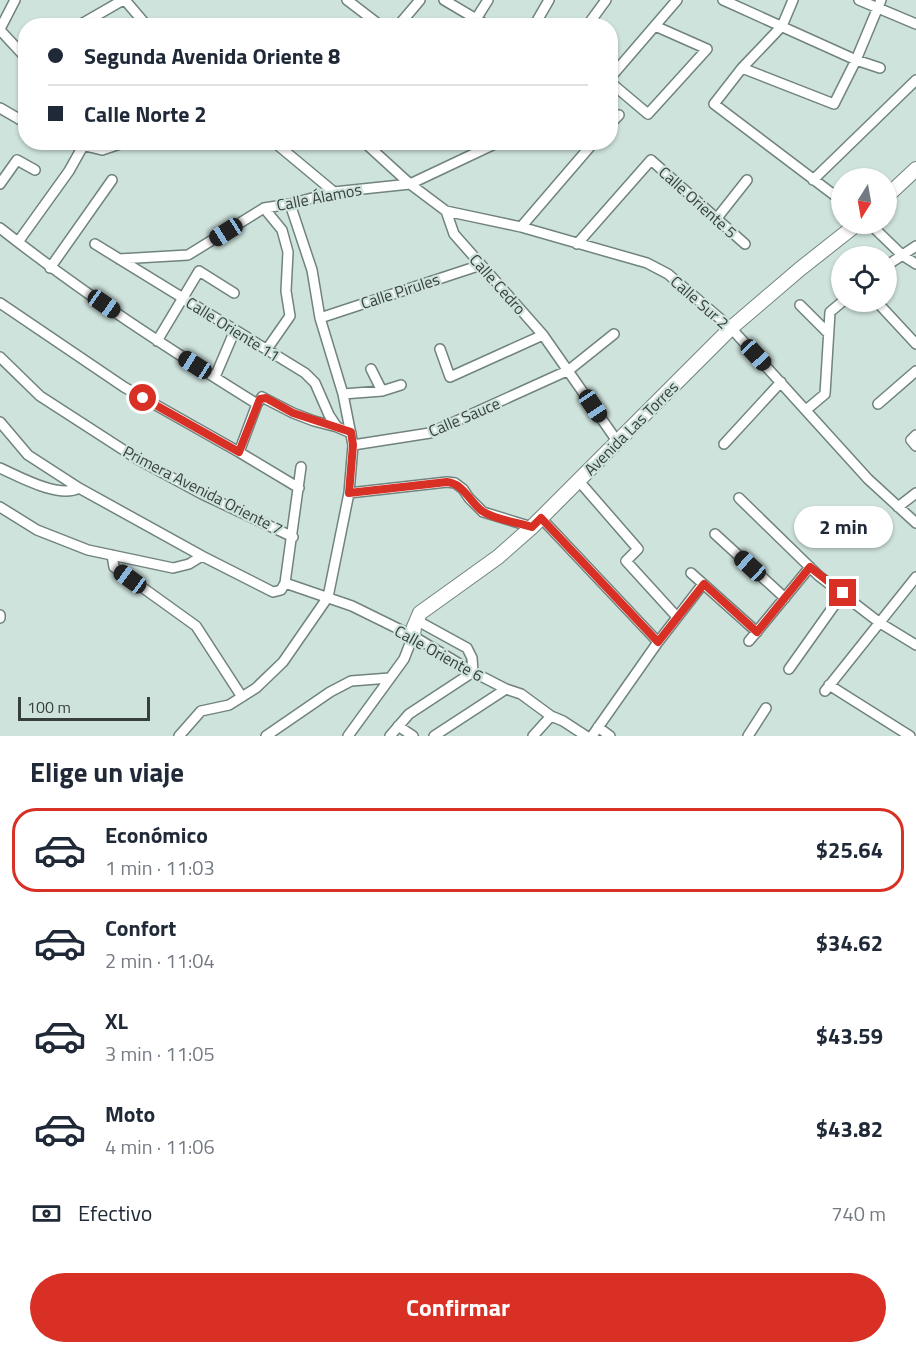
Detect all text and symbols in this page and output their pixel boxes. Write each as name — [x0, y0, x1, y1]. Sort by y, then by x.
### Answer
text: Segunda Avenida Oriente 8 — [84, 39, 340, 73]
text: Calle Norte 2 — [84, 97, 207, 131]
street label: Calle Oriente 5 — [654, 160, 743, 244]
north arrow — [831, 168, 897, 234]
map controls — [831, 168, 897, 312]
street label: Calle Álamos — [274, 177, 364, 217]
car — [206, 215, 246, 249]
button: locate — [831, 246, 897, 312]
street label: Calle Cedro — [464, 248, 532, 320]
street label: Calle Pirules — [357, 267, 443, 315]
street label: Calle Sur 2 — [665, 270, 735, 334]
car — [84, 286, 124, 322]
street label: Calle Oriente 11 — [181, 290, 285, 368]
car — [737, 336, 775, 374]
car — [175, 348, 215, 382]
street label: Avenida Las Torres — [578, 375, 684, 481]
route start — [129, 384, 156, 411]
car — [575, 386, 611, 426]
street label: Calle Sauce — [424, 391, 504, 443]
street label: Primera Avenida Oriente 7 — [119, 439, 287, 541]
callout: 2 min — [794, 506, 892, 548]
text: 2 min — [819, 511, 868, 542]
car — [731, 547, 769, 585]
car — [110, 561, 150, 597]
route end — [829, 579, 856, 606]
street label: Calle Oriente 6 — [390, 619, 488, 687]
scale bar — [18, 694, 150, 722]
text: 100 m — [27, 695, 71, 719]
text: Elige un viaje — [30, 751, 184, 792]
text: Económico — [105, 818, 208, 852]
icon: car — [33, 823, 87, 877]
text: $25.64 — [816, 833, 883, 867]
text: 1 min · 11:03 — [105, 852, 215, 883]
text: Confort — [105, 911, 176, 945]
icon: car — [33, 916, 87, 970]
text: $34.62 — [816, 926, 883, 960]
text: 2 min · 11:04 — [105, 945, 215, 976]
text: XL — [105, 1004, 128, 1038]
icon: car — [33, 1009, 87, 1063]
text: $43.59 — [816, 1019, 883, 1053]
text: 3 min · 11:05 — [105, 1038, 215, 1069]
text: Moto — [105, 1097, 155, 1131]
icon: car — [33, 1102, 87, 1156]
text: $43.82 — [816, 1112, 883, 1146]
text: 4 min · 11:06 — [105, 1131, 215, 1162]
text: Efectivo — [78, 1196, 152, 1230]
icon: cash — [30, 1197, 63, 1230]
text: 740 m — [831, 1198, 886, 1229]
button: Confirmar — [30, 1273, 886, 1342]

